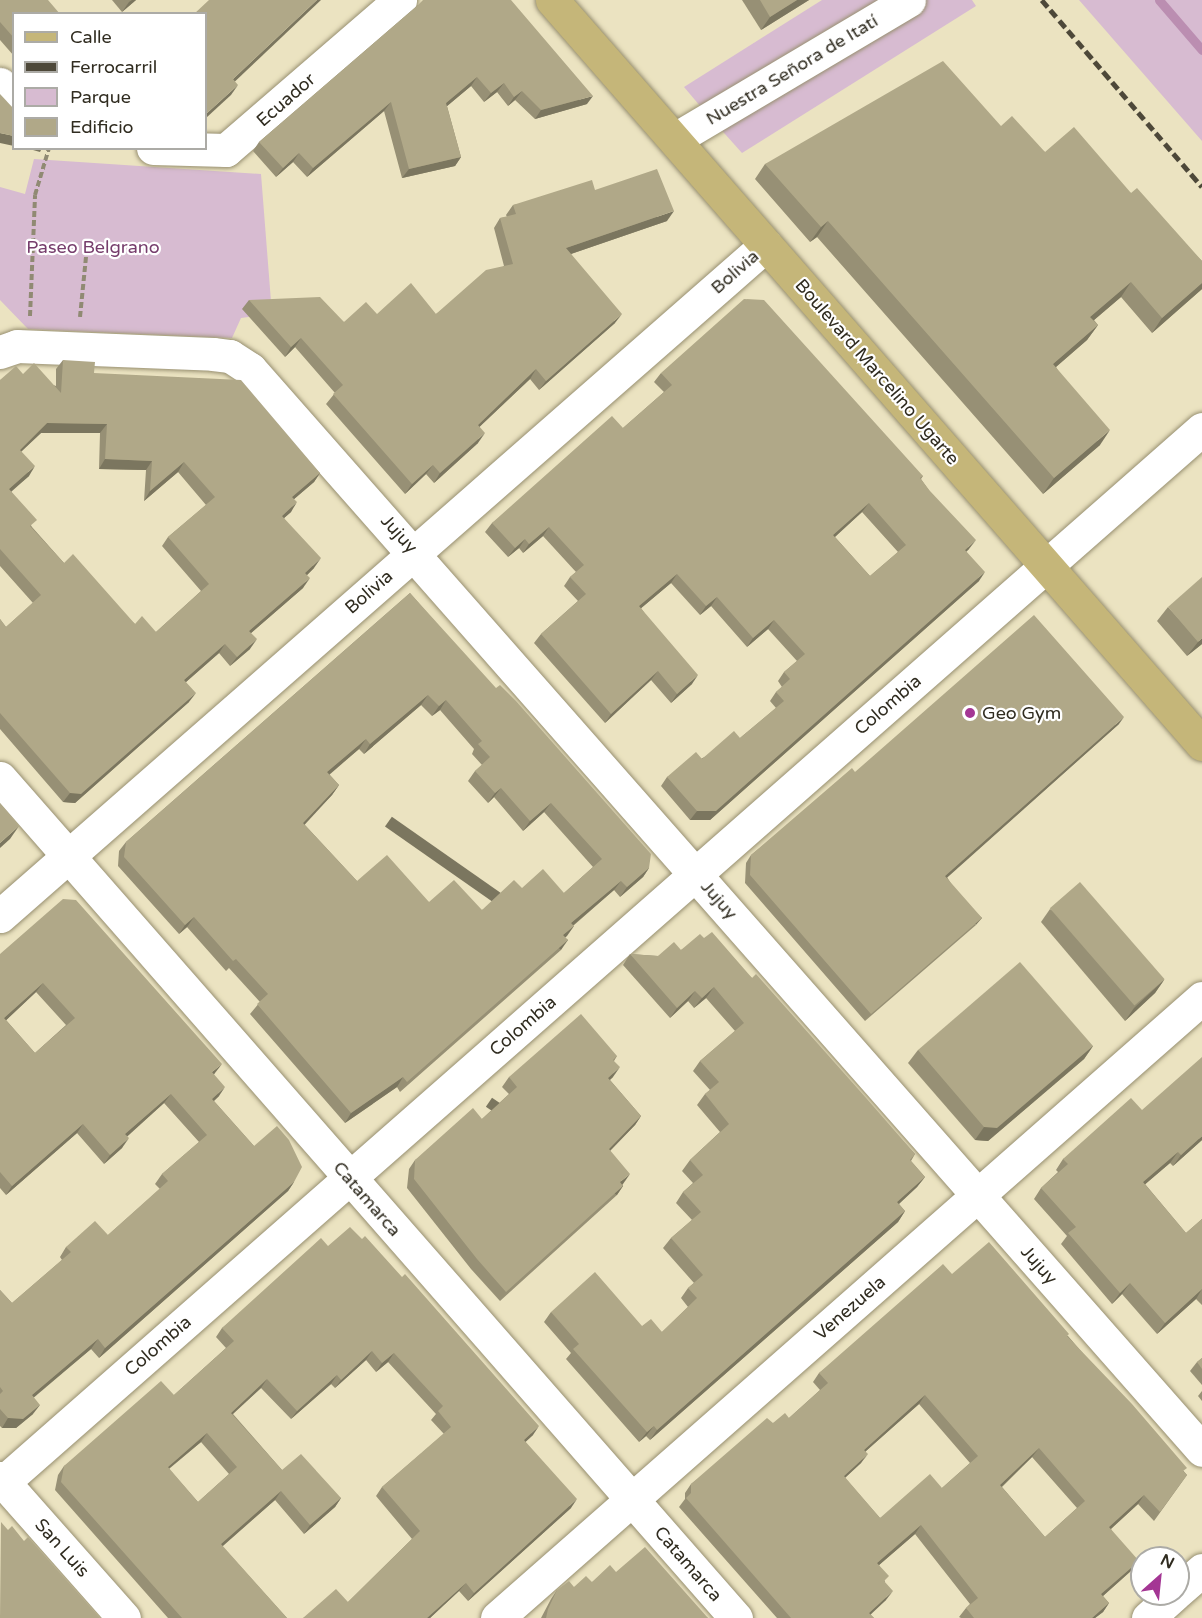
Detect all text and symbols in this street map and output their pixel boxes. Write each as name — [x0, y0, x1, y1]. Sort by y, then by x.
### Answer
street label: Nuestra Señora de Itatí — [702, 10, 882, 130]
legend — [12, 12, 207, 150]
text: Calle — [70, 26, 112, 48]
text: Ferrocarril — [70, 56, 157, 78]
street label: Ecuador — [252, 69, 320, 131]
text: Parque — [70, 86, 131, 108]
text: Edificio — [70, 116, 134, 138]
park label: Paseo Belgrano — [26, 236, 160, 258]
street label: Bolivia — [707, 245, 763, 299]
street label: Boulevard Marcelino Ugarte — [790, 275, 964, 469]
street label: Jujuy — [376, 510, 422, 558]
street label: Bolivia — [341, 565, 397, 619]
street label: Colombia — [850, 670, 926, 740]
place label: Geo Gym — [982, 702, 1061, 724]
marker: Geo Gym — [963, 706, 977, 720]
street label: Jujuy — [696, 876, 742, 924]
street label: Colombia — [485, 991, 561, 1061]
street label: Catamarca — [329, 1157, 405, 1241]
street label: Jujuy — [1016, 1241, 1062, 1289]
street label: Venezuela — [810, 1271, 890, 1345]
street label: Colombia — [120, 1311, 196, 1381]
street label: San Luis — [30, 1514, 94, 1582]
street label: Catamarca — [650, 1522, 726, 1606]
north arrow — [1130, 1546, 1190, 1606]
text: N — [1157, 1550, 1178, 1574]

